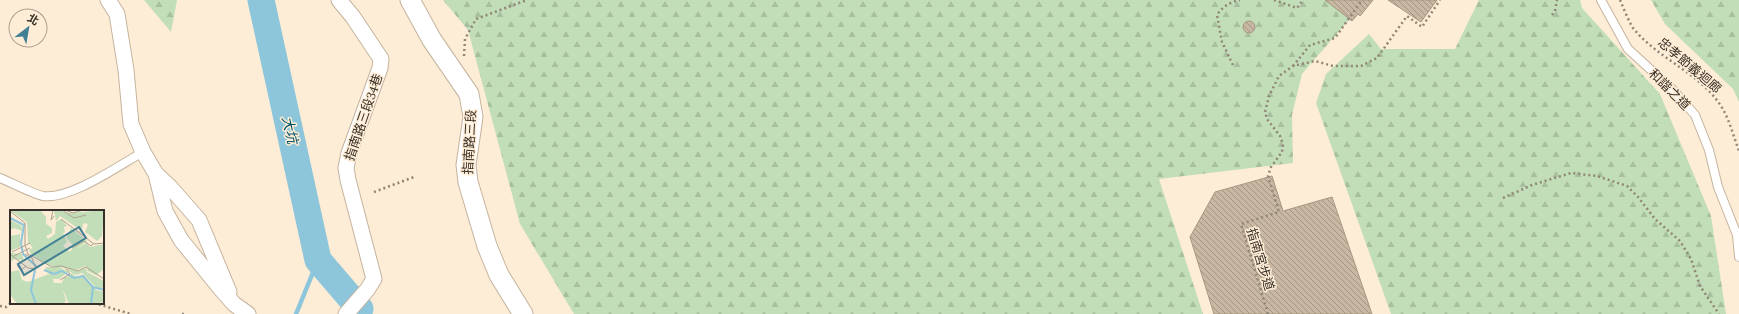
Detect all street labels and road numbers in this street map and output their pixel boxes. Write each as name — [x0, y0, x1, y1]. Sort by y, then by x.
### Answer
street label: 忠孝節義迴廊 — [1653, 33, 1726, 99]
street label: 和諧之道 — [1644, 64, 1695, 115]
street label: 指南路三段34巷 — [340, 71, 388, 164]
street label: 指南路三段 — [458, 109, 482, 175]
street label: 指南宮步道 — [1241, 225, 1279, 293]

